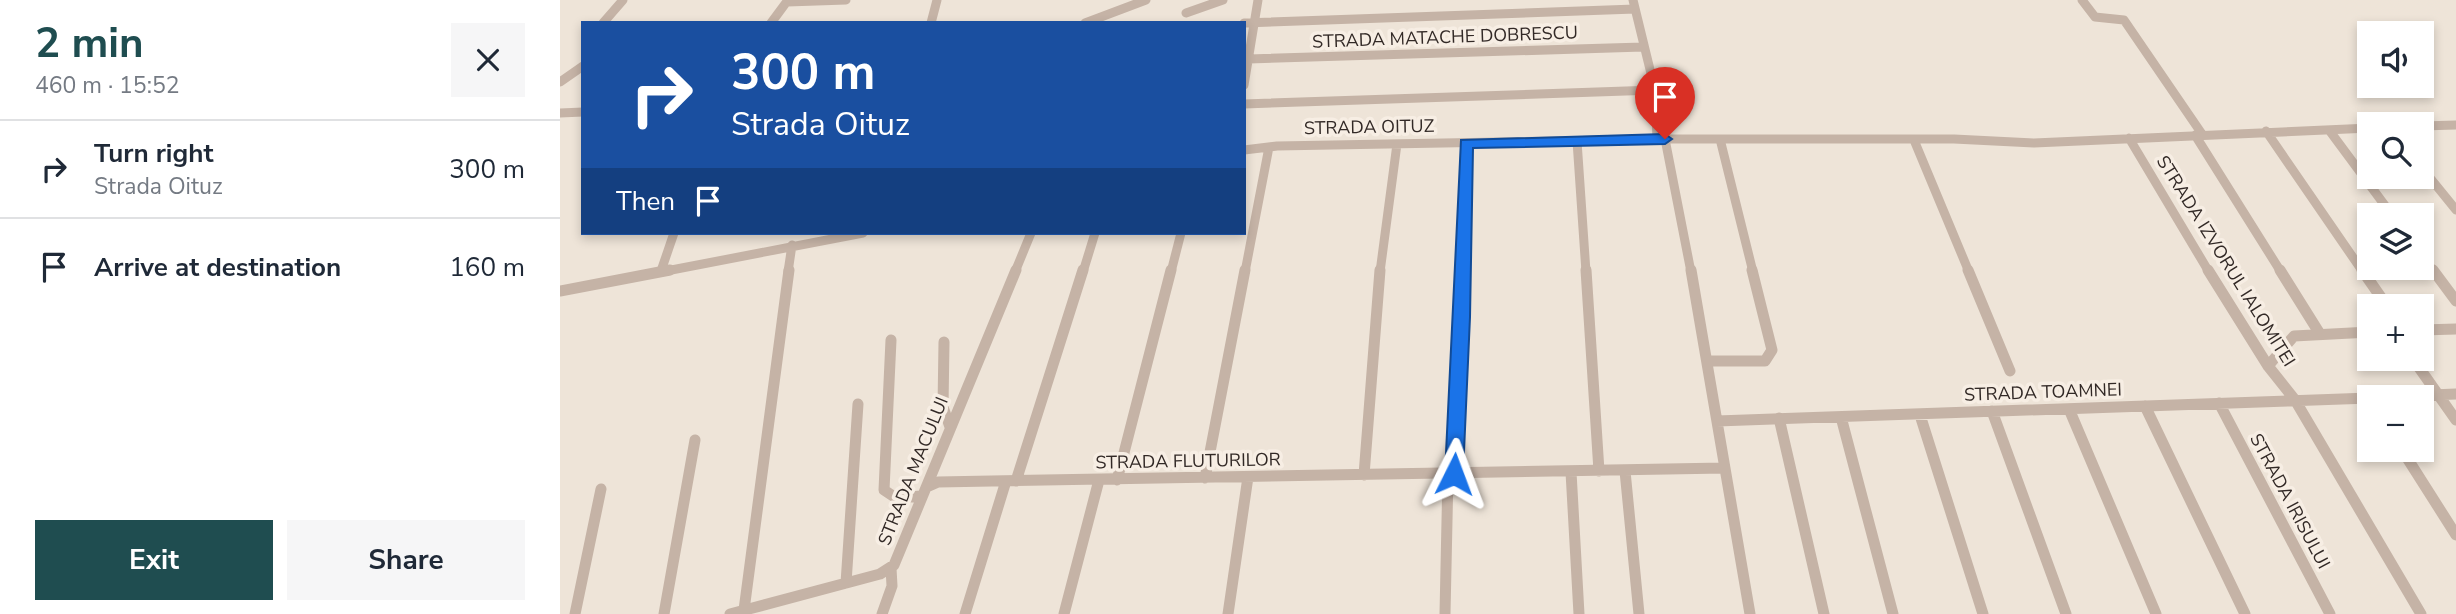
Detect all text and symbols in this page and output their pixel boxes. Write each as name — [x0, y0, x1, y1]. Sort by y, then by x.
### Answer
text: 2 min — [35, 15, 144, 72]
street label: STRADA MATACHE DOBRESCU — [1312, 20, 1578, 54]
map controls — [2357, 21, 2434, 462]
button: sound — [2357, 21, 2434, 98]
button: close — [451, 23, 525, 97]
text: 300 m — [731, 39, 875, 106]
icon: right — [616, 49, 707, 140]
pin — [1635, 67, 1695, 139]
text: 460 m · 15:52 — [35, 70, 180, 101]
icon: arrive — [1646, 78, 1684, 116]
text: Strada Oituz — [731, 103, 910, 146]
button: search — [2357, 112, 2434, 189]
street label: STRADA OITUZ — [1304, 114, 1435, 140]
text: Turn right — [94, 136, 213, 171]
icon: right — [35, 150, 73, 188]
street label: STRADA IZVORUL IALOMITEI — [2151, 151, 2301, 371]
text: 300 m — [449, 152, 525, 187]
text: Strada Oituz — [94, 171, 223, 202]
icon: arrive — [689, 182, 727, 220]
text: Then — [616, 184, 675, 219]
button: layers — [2357, 203, 2434, 280]
icon: arrive — [35, 248, 73, 286]
text: Arrive at destination — [94, 250, 341, 285]
text: 160 m — [449, 250, 525, 285]
button: + — [2357, 294, 2434, 371]
street label: STRADA TOAMNEI — [1964, 377, 2122, 407]
button: − — [2357, 385, 2434, 462]
street label: STRADA MACULUI — [872, 393, 954, 549]
street label: STRADA IRISULUI — [2244, 429, 2336, 573]
position arrow — [1417, 437, 1491, 511]
street label: STRADA FLUTURILOR — [1095, 447, 1281, 475]
button: Exit — [35, 520, 273, 600]
button: Share — [287, 520, 525, 600]

